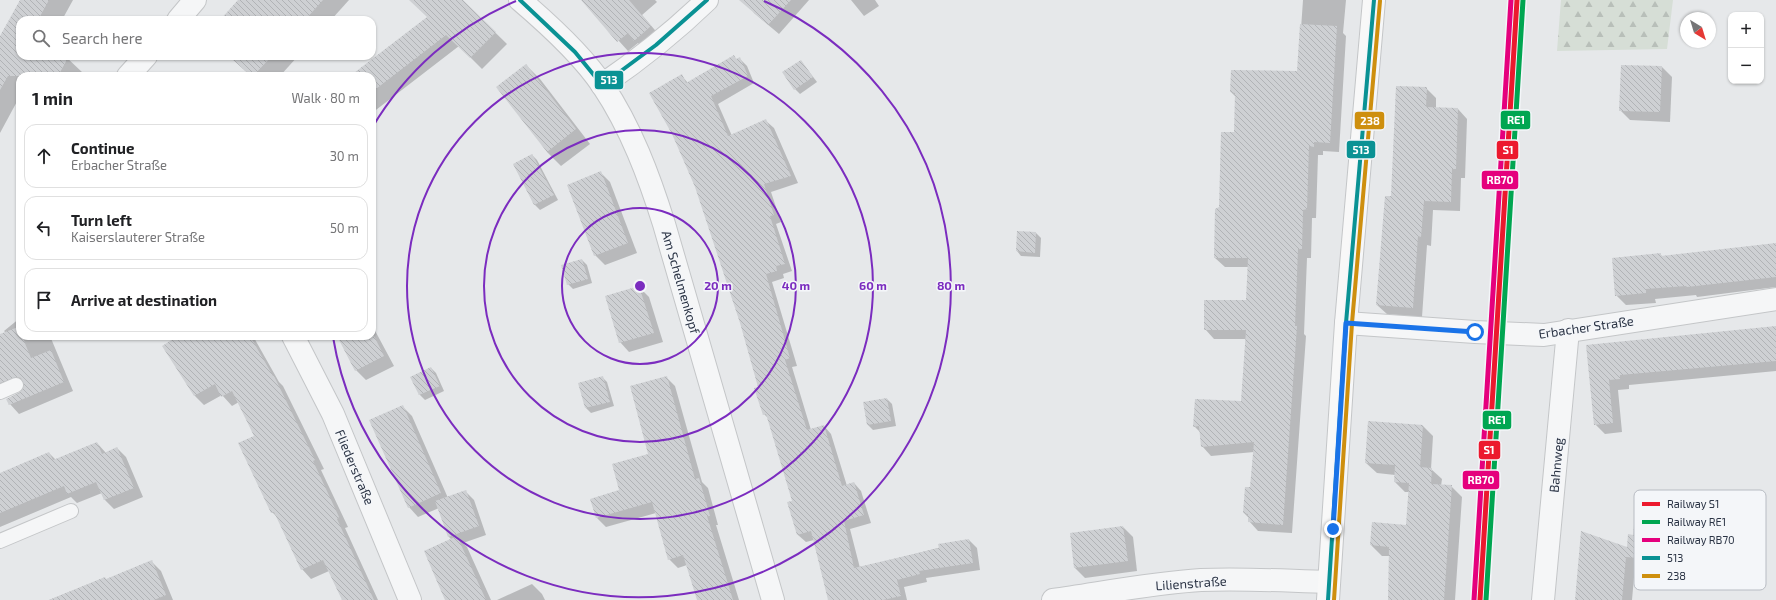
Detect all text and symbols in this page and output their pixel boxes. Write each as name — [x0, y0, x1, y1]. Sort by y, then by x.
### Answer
north arrow — [1680, 12, 1716, 48]
map controls — [1728, 12, 1764, 84]
button: + — [1728, 12, 1764, 48]
search box — [16, 16, 376, 60]
icon: search — [30, 27, 52, 49]
text: Search here — [62, 29, 143, 47]
button: − — [1728, 48, 1764, 84]
line badge: 513 — [594, 70, 624, 90]
text: 513 — [600, 73, 618, 86]
text: 1 min — [32, 88, 73, 108]
text: Walk · 80 m — [291, 90, 360, 106]
line badge: RE1 — [1500, 110, 1531, 130]
line badge: 238 — [1354, 111, 1385, 130]
text: RE1 — [1507, 113, 1525, 126]
text: 238 — [1360, 114, 1380, 127]
text: Continue — [71, 139, 134, 157]
line badge: 513 — [1346, 140, 1376, 159]
line badge: S1 — [1496, 140, 1519, 160]
text: 513 — [1352, 143, 1370, 156]
text: S1 — [1502, 143, 1514, 156]
icon: ahead — [33, 145, 55, 167]
text: 30 m — [330, 148, 359, 164]
text: Erbacher Straße — [71, 157, 167, 173]
line badge: RB70 — [1481, 170, 1519, 190]
text: RB70 — [1487, 173, 1514, 186]
text: Turn left — [71, 211, 132, 229]
icon: left — [33, 217, 55, 239]
text: 50 m — [330, 220, 359, 236]
text: Kaiserslauterer Straße — [71, 229, 205, 245]
street label: Am Schelmenkopf — [659, 229, 704, 336]
text: 20 m — [704, 278, 732, 292]
text: 40 m — [782, 278, 810, 292]
text: 60 m — [859, 278, 887, 292]
text: 80 m — [937, 278, 965, 292]
centre of rings — [633, 279, 647, 293]
icon: arrive — [33, 289, 55, 311]
text: Arrive at destination — [71, 291, 217, 309]
street label: Erbacher Straße — [1537, 312, 1635, 342]
route start — [1466, 323, 1484, 341]
line badge: RE1 — [1482, 410, 1512, 430]
text: RE1 — [1488, 413, 1506, 426]
street label: Fliederstraße — [332, 427, 378, 507]
street label: Bahnweg — [1546, 437, 1566, 493]
line badge: S1 — [1478, 440, 1501, 460]
text: S1 — [1483, 443, 1495, 456]
line badge: RB70 — [1462, 470, 1500, 490]
text: RB70 — [1468, 473, 1495, 486]
legend — [1634, 490, 1766, 590]
text: Railway S1 — [1667, 497, 1719, 510]
text: Railway RE1 — [1667, 515, 1726, 528]
route end — [1324, 520, 1342, 538]
text: Railway RB70 — [1667, 533, 1735, 546]
text: 513 — [1667, 551, 1683, 564]
text: 238 — [1667, 569, 1686, 582]
street label: Lilienstraße — [1155, 573, 1227, 593]

